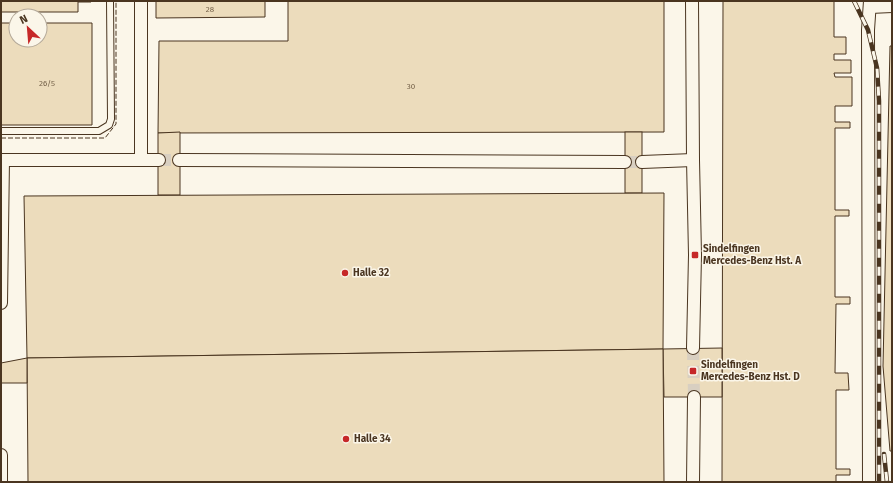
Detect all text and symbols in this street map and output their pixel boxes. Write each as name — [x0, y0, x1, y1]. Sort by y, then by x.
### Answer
house number: 28 — [206, 5, 215, 14]
north arrow — [8, 8, 48, 48]
text: N — [18, 12, 30, 27]
house number: 26/5 — [39, 79, 55, 88]
house number: 30 — [407, 82, 416, 91]
place label: Sindelfingen Mercedes-Benz Hst. A — [703, 243, 802, 267]
marker: Sindelfingen Mercedes-Benz Hst. A — [690, 250, 700, 260]
place label: Halle 32 — [353, 267, 389, 279]
marker: Halle 32 — [340, 268, 350, 278]
place label: Sindelfingen Mercedes-Benz Hst. D — [701, 359, 800, 383]
marker: Sindelfingen Mercedes-Benz Hst. D — [688, 366, 698, 376]
place label: Halle 34 — [354, 433, 391, 445]
marker: Halle 34 — [341, 434, 351, 444]

